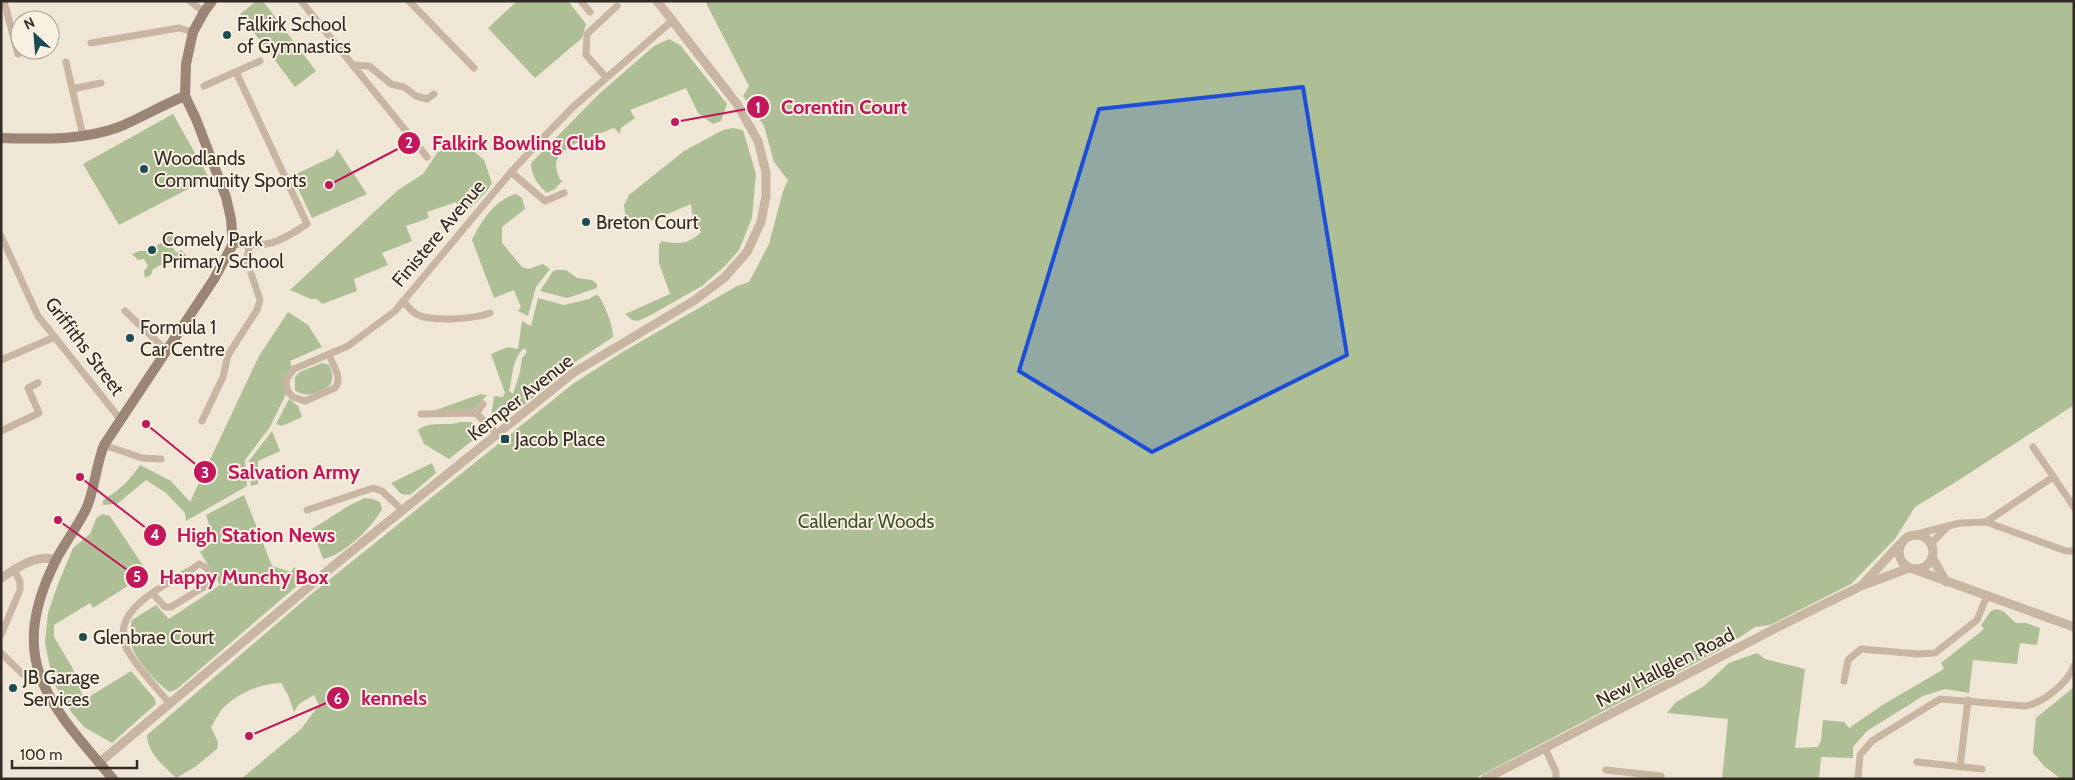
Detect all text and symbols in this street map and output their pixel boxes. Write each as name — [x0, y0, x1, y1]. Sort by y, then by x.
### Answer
north arrow — [10, 10, 60, 60]
text: N — [21, 13, 38, 34]
place label: Falkirk School of Gymnastics — [237, 13, 351, 58]
marker: Falkirk School of Gymnastics — [221, 29, 233, 41]
callout: Corentin Court — [745, 90, 917, 125]
text: Corentin Court — [781, 95, 907, 119]
text: 1 — [755, 99, 761, 117]
callout: Falkirk Bowling Club — [397, 125, 616, 160]
text: Falkirk Bowling Club — [432, 131, 606, 155]
text: 2 — [405, 134, 413, 152]
place label: Woodlands Community Sports — [154, 147, 307, 192]
marker: Woodlands Community Sports — [138, 163, 150, 175]
street label: Finistere Avenue — [387, 175, 490, 291]
place label: Breton Court — [596, 211, 699, 234]
marker: Breton Court — [580, 216, 592, 228]
place label: Comely Park Primary School — [162, 228, 284, 273]
marker: Comely Park Primary School — [146, 244, 158, 256]
street label: Griffiths Street — [40, 293, 129, 400]
place label: Formula 1 Car Centre — [140, 316, 225, 361]
marker: Formula 1 Car Centre — [124, 332, 136, 344]
street label: Kemper Avenue — [463, 349, 578, 446]
place label: Jacob Place — [514, 428, 605, 451]
marker: Jacob Place — [499, 433, 511, 445]
callout: Salvation Army — [193, 455, 370, 490]
text: Salvation Army — [228, 460, 360, 484]
text: 3 — [201, 464, 209, 482]
park label: Callendar Woods — [798, 510, 934, 533]
callout: High Station News — [142, 518, 346, 553]
text: High Station News — [177, 523, 335, 547]
text: 4 — [150, 526, 160, 544]
callout: Happy Munchy Box — [124, 559, 338, 594]
text: Happy Munchy Box — [159, 565, 329, 589]
text: 5 — [133, 568, 141, 586]
street label: New Hallglen Road — [1592, 623, 1738, 712]
place label: Glenbrae Court — [93, 626, 215, 649]
marker: Glenbrae Court — [77, 631, 89, 643]
place label: JB Garage Services — [22, 666, 100, 711]
callout: kennels — [326, 681, 436, 716]
marker: JB Garage Services — [7, 682, 19, 694]
text: kennels — [361, 686, 427, 710]
text: 6 — [334, 690, 342, 708]
scale bar — [12, 738, 138, 770]
text: 100 m — [20, 746, 62, 764]

